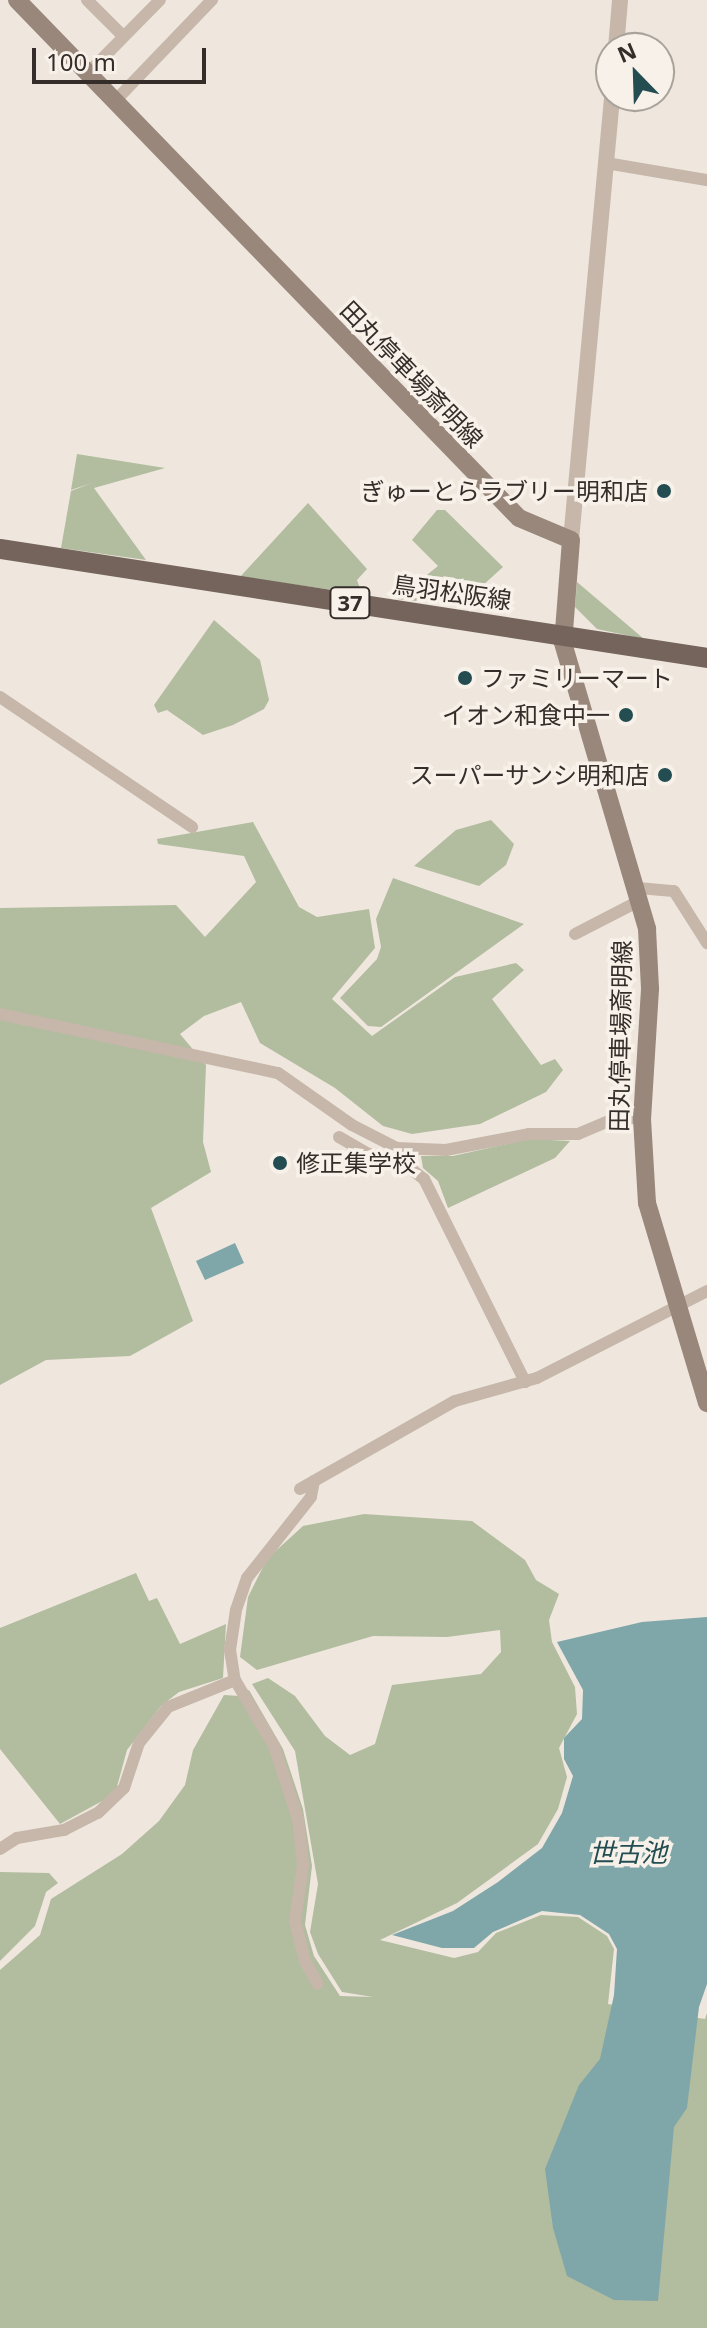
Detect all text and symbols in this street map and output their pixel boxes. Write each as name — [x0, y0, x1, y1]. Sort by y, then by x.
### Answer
scale bar — [36, 32, 210, 82]
north arrow — [595, 32, 675, 112]
text: N — [612, 34, 640, 69]
text: 100 m — [46, 45, 116, 78]
street label: 田丸停車場斎明線 — [335, 295, 489, 453]
place label: ぎゅーとらラブリー明和店 — [360, 477, 648, 505]
marker: ぎゅーとらラブリー明和店 — [655, 482, 673, 500]
street label: 鳥羽松阪線 — [391, 569, 513, 615]
road number: 37 — [328, 585, 372, 621]
place label: ファミリーマート — [481, 664, 673, 692]
marker: ファミリーマート — [456, 669, 474, 687]
place label: イオン和食中一 — [442, 701, 610, 729]
marker: イオン和食中一 — [617, 706, 635, 724]
place label: スーパーサンシ明和店 — [409, 761, 649, 789]
marker: スーパーサンシ明和店 — [656, 766, 674, 784]
street label: 田丸停車場斎明線 — [604, 940, 636, 1132]
place label: 修正集学校 — [296, 1149, 416, 1177]
marker: 修正集学校 — [271, 1154, 289, 1172]
water label: 世古池 — [589, 1837, 667, 1869]

